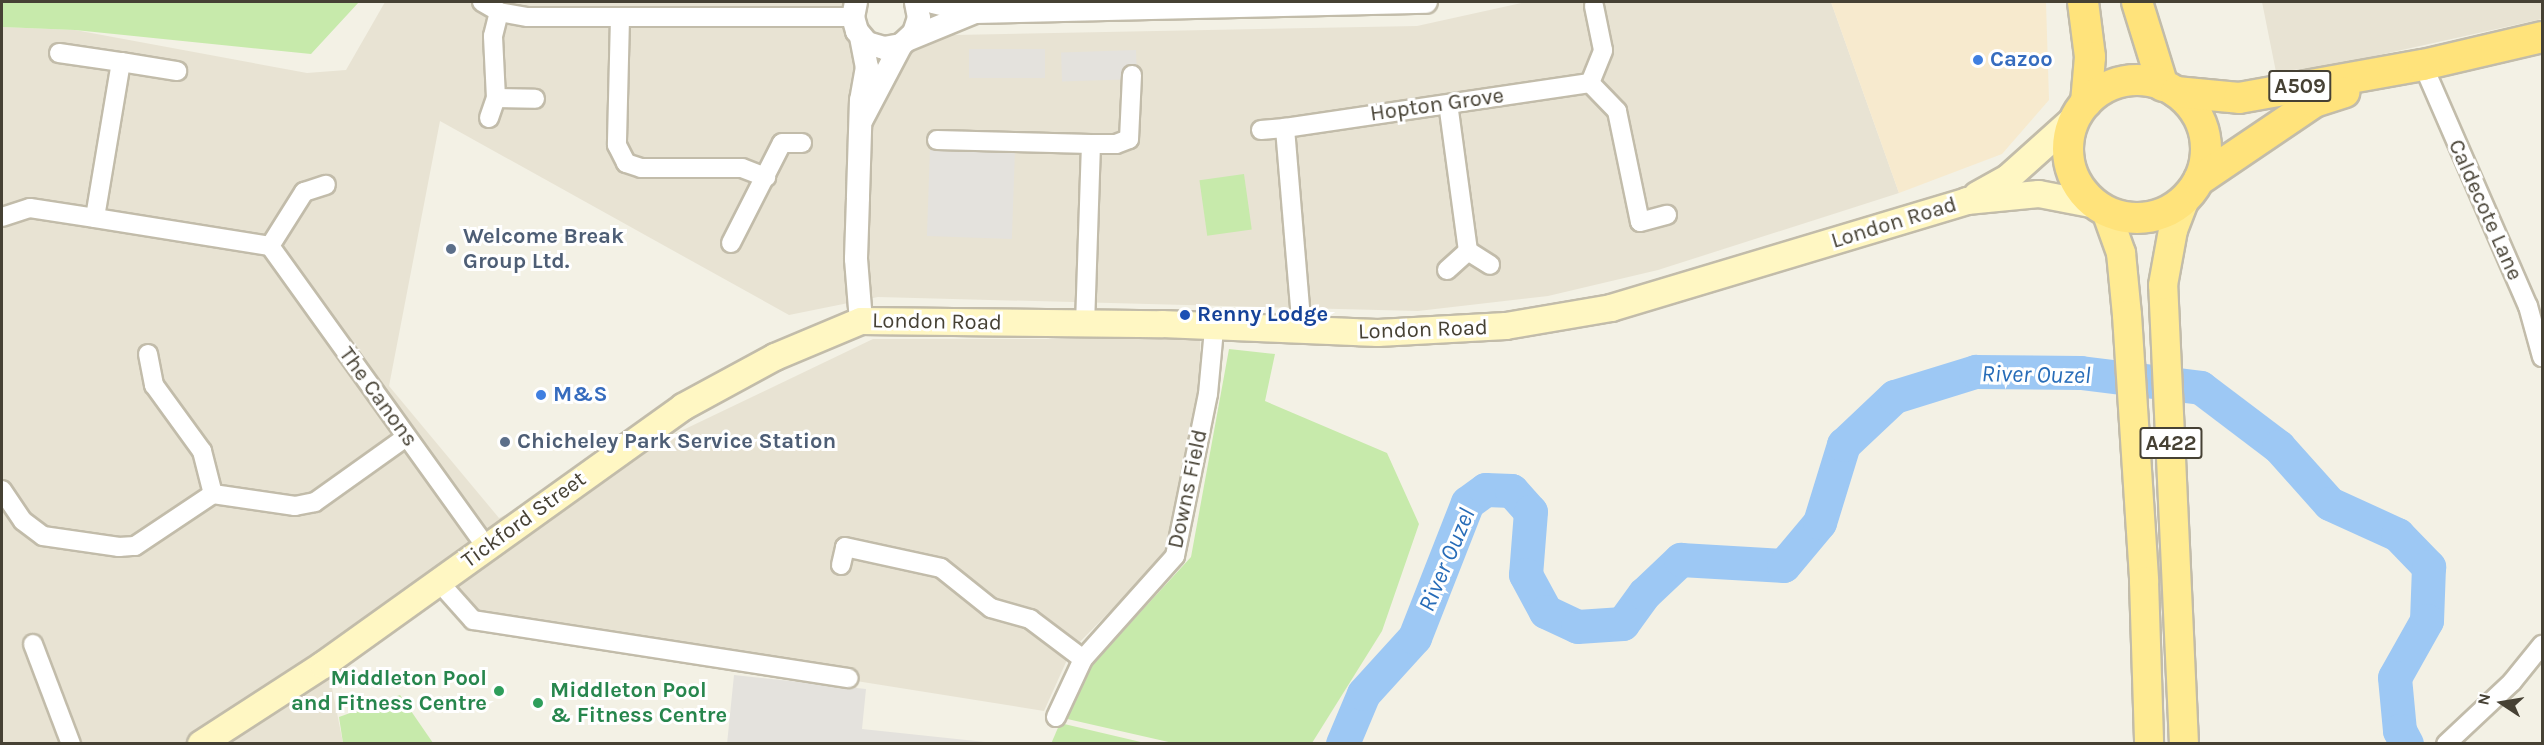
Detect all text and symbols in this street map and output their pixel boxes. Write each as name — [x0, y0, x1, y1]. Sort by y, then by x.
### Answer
place label: Cazoo — [1990, 47, 2053, 73]
marker: Cazoo — [1971, 53, 1985, 67]
road number: A509 — [2267, 68, 2333, 104]
street label: Hopton Grove — [1368, 83, 1506, 127]
street label: Caldecote Lane — [2442, 136, 2528, 284]
street label: London Road — [1828, 191, 1960, 255]
place label: Welcome Break Group Ltd. — [463, 223, 624, 274]
marker: Welcome Break Group Ltd. — [444, 242, 458, 256]
place label: Renny Lodge — [1197, 302, 1328, 328]
street label: London Road — [872, 308, 1002, 336]
marker: Renny Lodge — [1178, 308, 1192, 322]
street label: London Road — [1358, 315, 1488, 345]
street label: The Canons — [333, 342, 423, 452]
water label: River Ouzel — [1981, 360, 2091, 390]
place label: M&S — [553, 382, 607, 408]
marker: M&S — [534, 388, 548, 402]
road number: A422 — [2138, 425, 2204, 461]
street label: Downs Field — [1162, 427, 1214, 551]
place label: Chicheley Park Service Station — [517, 429, 836, 455]
marker: Chicheley Park Service Station — [498, 435, 512, 449]
street label: Tickford Street — [457, 466, 591, 574]
water label: River Ouzel — [1412, 504, 1482, 616]
place label: Middleton Pool and Fitness Centre — [291, 665, 487, 716]
north arrow — [2472, 673, 2532, 733]
place label: Middleton Pool & Fitness Centre — [550, 677, 727, 728]
marker: Middleton Pool and Fitness Centre — [492, 684, 506, 698]
text: N — [2473, 692, 2494, 707]
marker: Middleton Pool & Fitness Centre — [531, 696, 545, 710]

